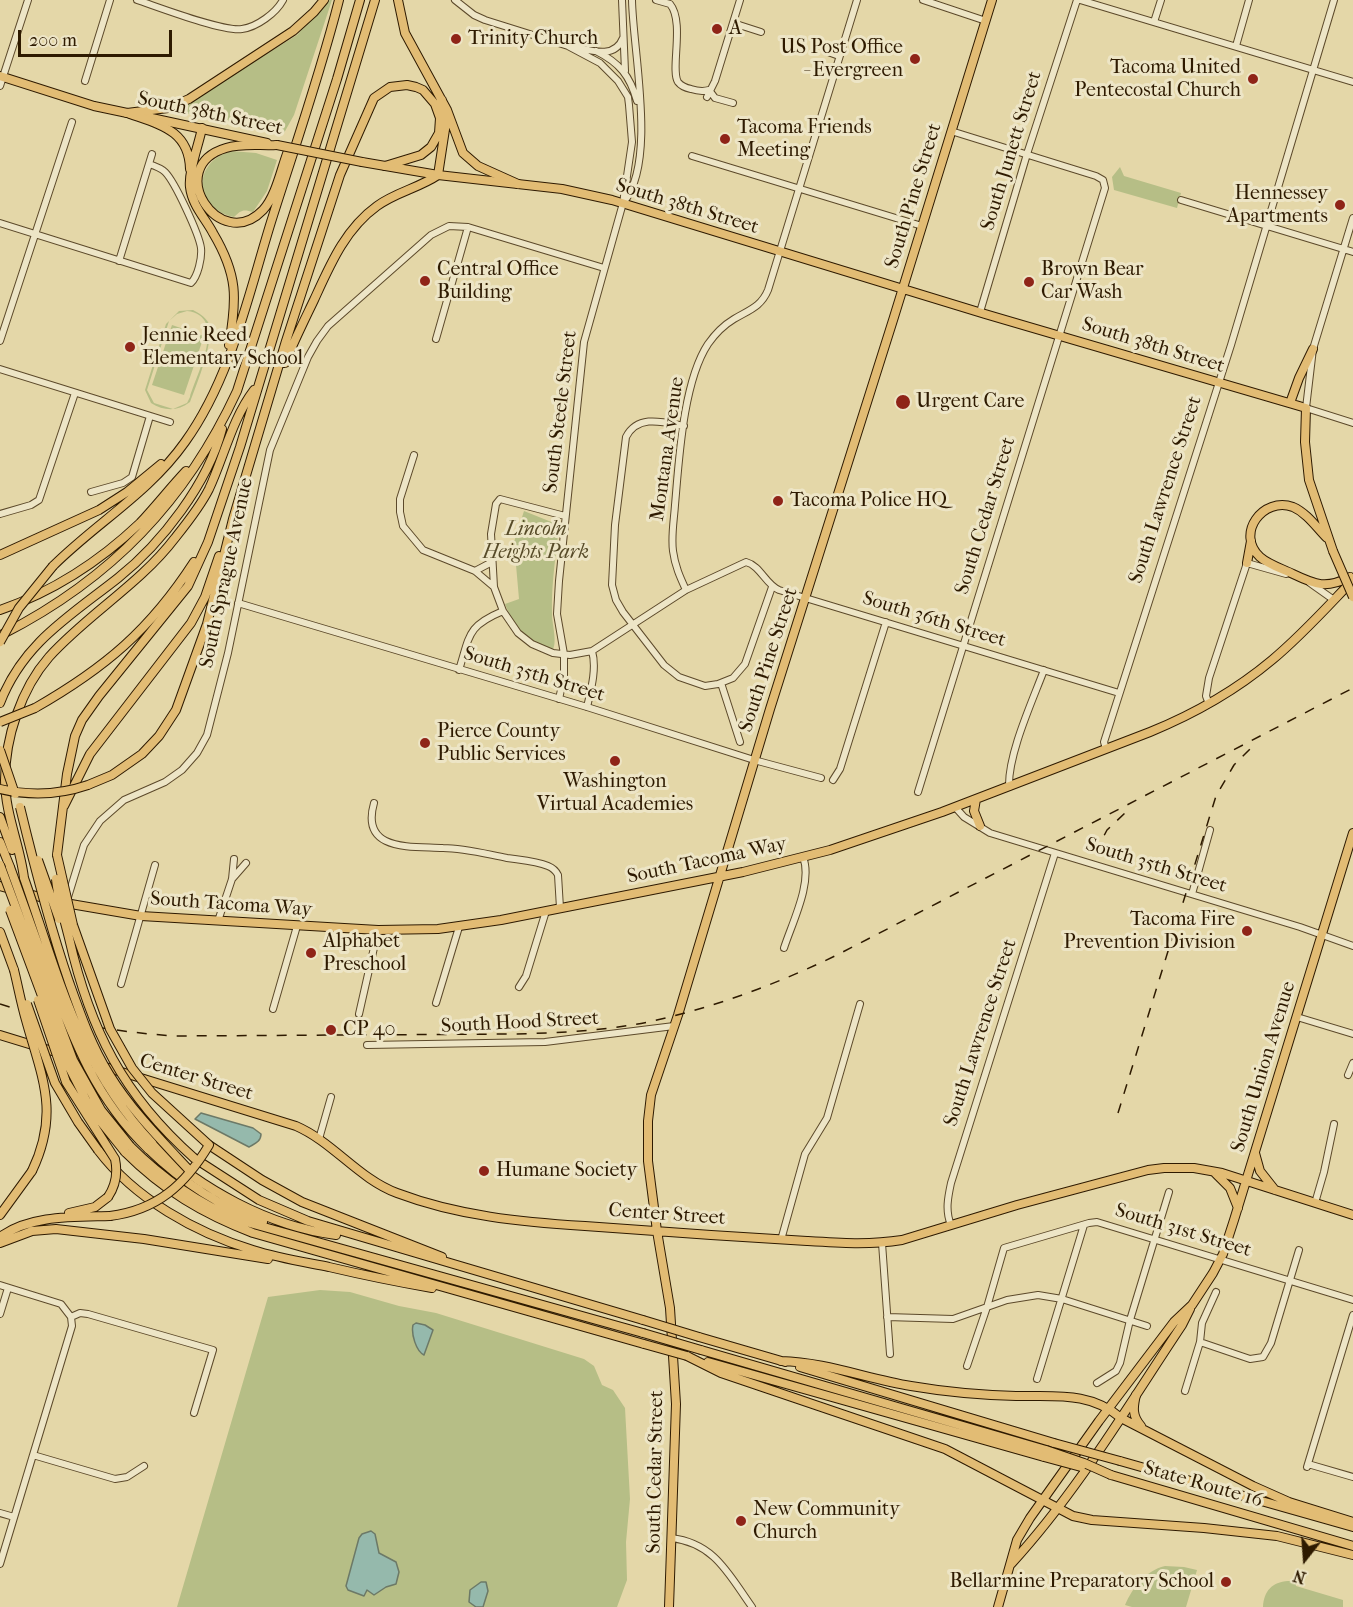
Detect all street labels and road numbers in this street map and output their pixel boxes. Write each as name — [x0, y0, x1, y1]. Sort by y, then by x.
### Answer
street label: South Junett Street — [976, 68, 1048, 234]
street label: South 38th Street — [135, 87, 285, 141]
street label: South Pine Street — [881, 120, 947, 272]
street label: South 38th Street — [613, 174, 761, 240]
street label: South 38th Street — [1079, 313, 1227, 379]
street label: South Steele Street — [539, 329, 583, 495]
street label: Montana Avenue — [646, 375, 690, 523]
street label: South Lawrence Street — [1124, 393, 1208, 587]
street label: South Cedar Street — [951, 434, 1021, 598]
street label: South Sprague Avenue — [195, 476, 259, 670]
street label: South Pine Street — [734, 585, 804, 735]
street label: South 36th Street — [859, 587, 1009, 653]
street label: South 35th Street — [460, 642, 608, 708]
street label: South Tacoma Way — [625, 832, 789, 890]
street label: South 35th Street — [1082, 833, 1230, 899]
street label: South Tacoma Way — [149, 887, 313, 923]
street label: South Lawrence Street — [939, 936, 1023, 1130]
street label: South Union Avenue — [1227, 979, 1301, 1155]
street label: South Hood Street — [440, 1007, 600, 1039]
street label: Center Street — [136, 1049, 256, 1107]
street label: Center Street — [608, 1199, 726, 1231]
street label: South 31st Street — [1112, 1199, 1254, 1263]
street label: South Cedar Street — [643, 1390, 669, 1554]
street label: State Route 16 — [1141, 1457, 1265, 1513]

